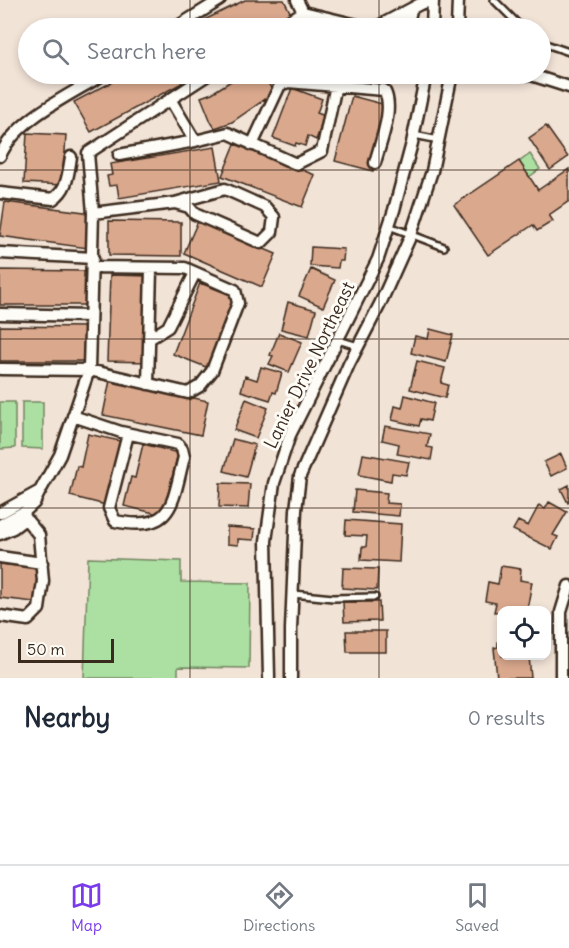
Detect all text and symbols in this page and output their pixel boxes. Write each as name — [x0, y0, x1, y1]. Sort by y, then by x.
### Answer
search box — [18, 18, 551, 84]
icon: search — [39, 35, 72, 68]
text: Search here — [87, 37, 206, 65]
street label: Lanier Drive Northeast — [259, 278, 359, 452]
map controls — [497, 606, 551, 660]
button: locate — [497, 606, 551, 660]
scale bar — [18, 636, 114, 664]
text: 50 m — [27, 639, 65, 659]
text: Nearby — [24, 701, 110, 734]
text: 0 results — [468, 705, 545, 730]
tab: Map — [70, 879, 103, 935]
tab: Directions — [243, 879, 315, 935]
tab: Saved — [455, 879, 499, 935]

